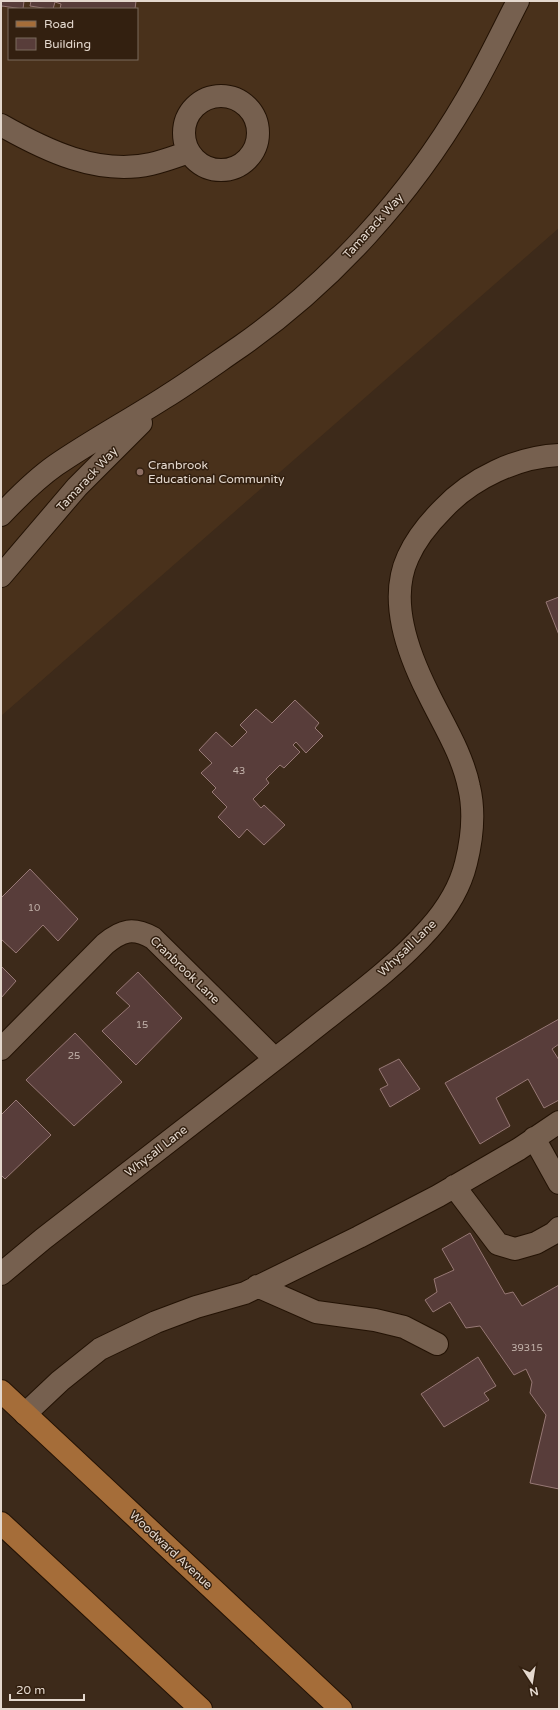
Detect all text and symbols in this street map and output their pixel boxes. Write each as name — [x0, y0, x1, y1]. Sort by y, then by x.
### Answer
legend — [8, 8, 138, 60]
text: Road — [44, 17, 74, 31]
text: Building — [44, 37, 91, 51]
street label: Tamarack Way — [340, 190, 406, 262]
street label: Tamarack Way — [54, 443, 121, 514]
place label: Cranbrook Educational Community — [148, 458, 285, 486]
marker: Cranbrook Educational Community — [135, 467, 145, 477]
house number: 43 — [233, 765, 245, 777]
house number: 10 — [28, 902, 40, 914]
street label: Whysall Lane — [375, 917, 439, 979]
street label: Cranbrook Lane — [147, 933, 223, 1007]
house number: 15 — [136, 1019, 148, 1031]
house number: 25 — [68, 1050, 80, 1062]
street label: Whysall Lane — [122, 1122, 190, 1180]
house number: 39315 — [511, 1342, 543, 1354]
street label: Woodward Avenue — [127, 1508, 215, 1592]
north arrow — [512, 1662, 552, 1702]
scale bar — [10, 1676, 84, 1702]
text: 20 m — [16, 1683, 45, 1697]
text: N — [528, 1684, 540, 1699]

